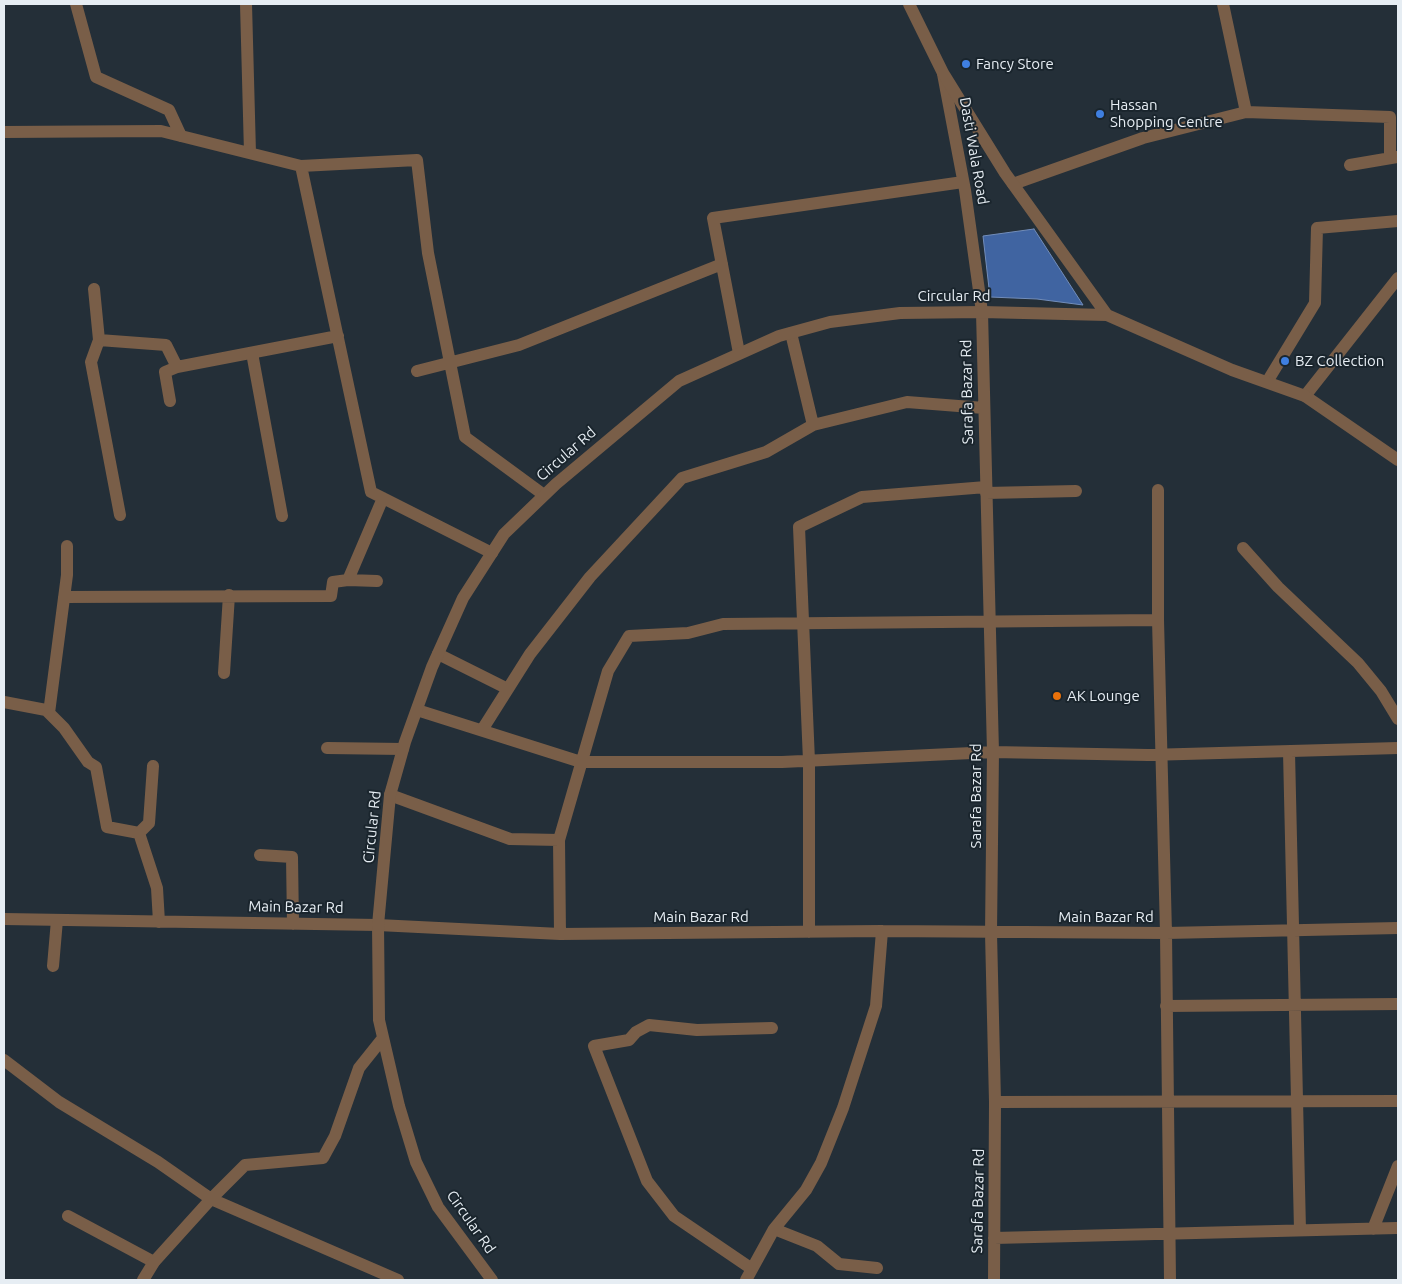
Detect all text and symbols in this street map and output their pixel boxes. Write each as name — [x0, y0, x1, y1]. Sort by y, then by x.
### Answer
place label: Fancy Store — [976, 55, 1054, 73]
marker: Fancy Store — [960, 58, 972, 70]
street label: Dasti Wala Road — [956, 96, 992, 206]
place label: Hassan Shopping Centre — [1110, 96, 1223, 131]
marker: Hassan Shopping Centre — [1094, 108, 1106, 120]
street label: Circular Rd — [918, 287, 990, 305]
street label: Sarafa Bazar Rd — [957, 339, 977, 445]
place label: BZ Collection — [1295, 352, 1384, 370]
marker: BZ Collection — [1279, 355, 1291, 367]
street label: Circular Rd — [533, 423, 599, 485]
place label: AK Lounge — [1067, 687, 1140, 705]
marker: AK Lounge — [1051, 690, 1063, 702]
street label: Sarafa Bazar Rd — [967, 744, 985, 848]
street label: Circular Rd — [359, 790, 385, 864]
street label: Main Bazar Rd — [248, 897, 344, 917]
street label: Main Bazar Rd — [653, 908, 749, 926]
street label: Main Bazar Rd — [1058, 908, 1154, 926]
street label: Sarafa Bazar Rd — [968, 1148, 988, 1254]
street label: Circular Rd — [443, 1187, 499, 1257]

